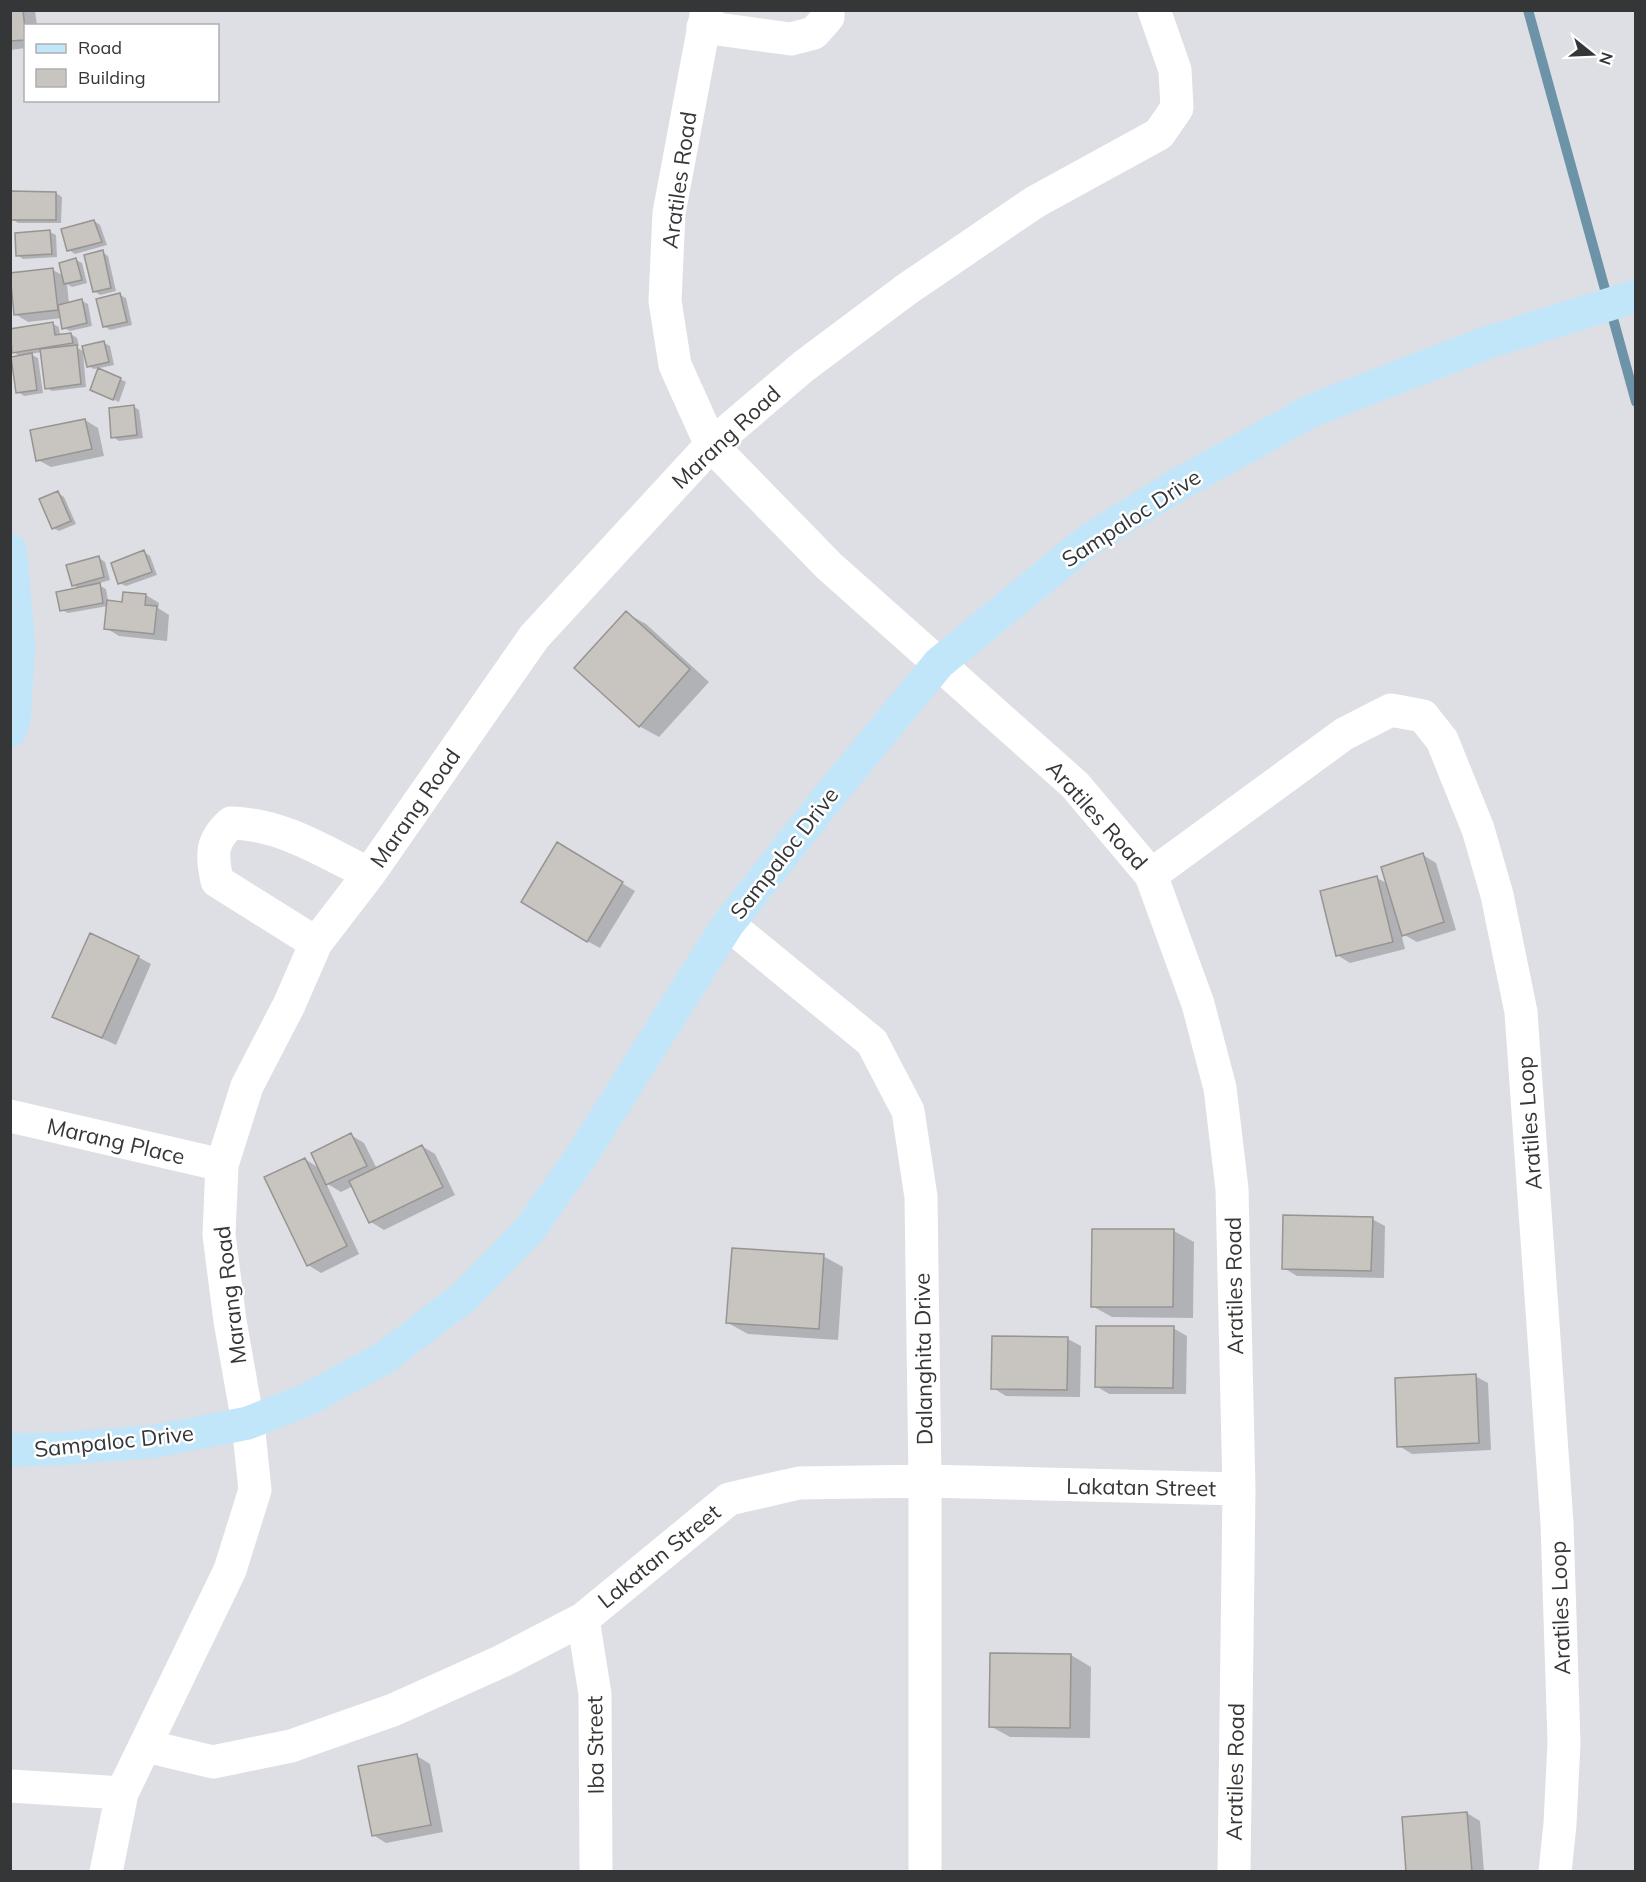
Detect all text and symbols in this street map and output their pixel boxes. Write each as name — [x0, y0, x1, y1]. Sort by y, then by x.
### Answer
legend — [24, 24, 219, 102]
north arrow — [1562, 24, 1622, 84]
text: Road — [78, 36, 122, 59]
text: N — [1595, 50, 1618, 67]
text: Building — [78, 66, 146, 89]
street label: Aratiles Road — [656, 110, 702, 250]
street label: Marang Road — [666, 379, 786, 495]
street label: Sampaloc Drive — [1056, 463, 1206, 573]
street label: Marang Road — [364, 743, 466, 873]
street label: Aratiles Road — [1040, 754, 1154, 876]
street label: Sampaloc Drive — [724, 781, 844, 925]
street label: Aratiles Loop — [1510, 1055, 1548, 1191]
street label: Marang Place — [44, 1112, 188, 1170]
street label: Aratiles Road — [1219, 1217, 1249, 1355]
street label: Marang Road — [208, 1224, 252, 1366]
street label: Dalanghita Drive — [907, 1273, 939, 1445]
street label: Sampaloc Drive — [33, 1419, 195, 1463]
street label: Lakatan Street — [1066, 1472, 1217, 1502]
street label: Lakatan Street — [592, 1498, 726, 1614]
street label: Aratiles Loop — [1544, 1540, 1576, 1676]
street label: Iba Street — [580, 1695, 610, 1795]
street label: Aratiles Road — [1220, 1703, 1250, 1841]

